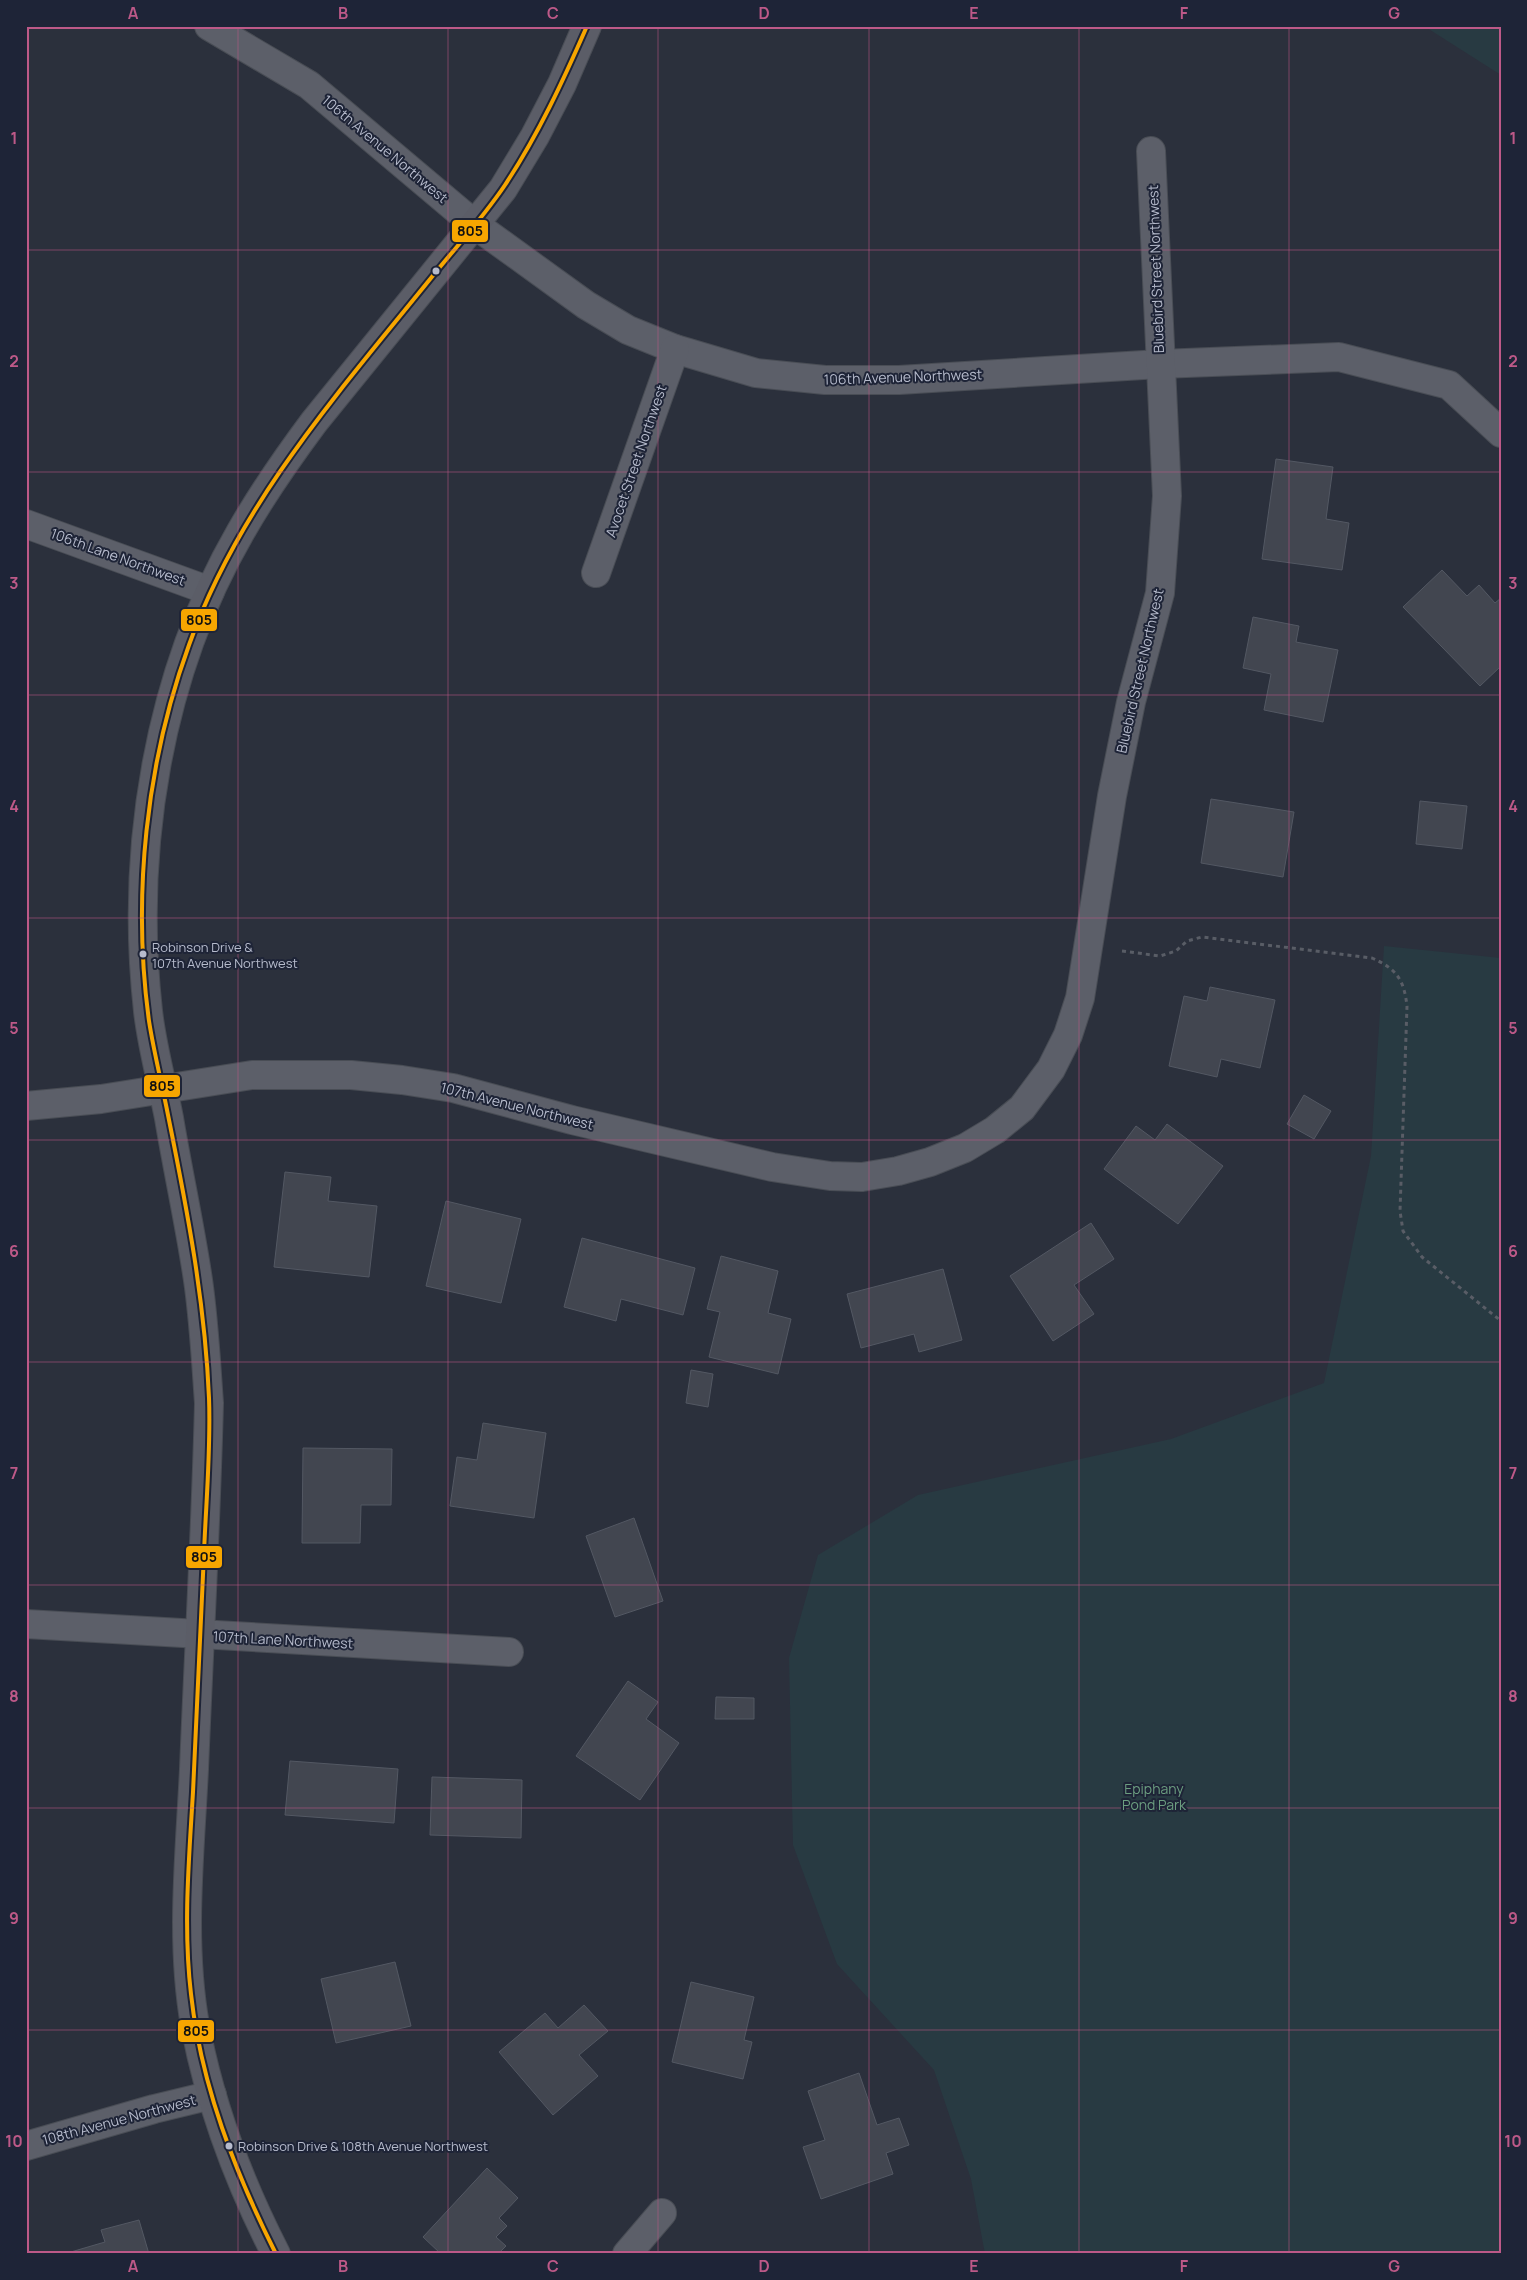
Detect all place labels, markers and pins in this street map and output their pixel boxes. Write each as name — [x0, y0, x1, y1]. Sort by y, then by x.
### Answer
unlabelled marker — [431, 266, 441, 276]
place label: Robinson Drive & 107th Avenue Northwest — [152, 938, 298, 972]
marker: Robinson Drive & 107th Avenue Northwest — [138, 949, 148, 959]
place label: Robinson Drive & 108th Avenue Northwest — [238, 2137, 488, 2155]
marker: Robinson Drive & 108th Avenue Northwest — [224, 2141, 234, 2151]

